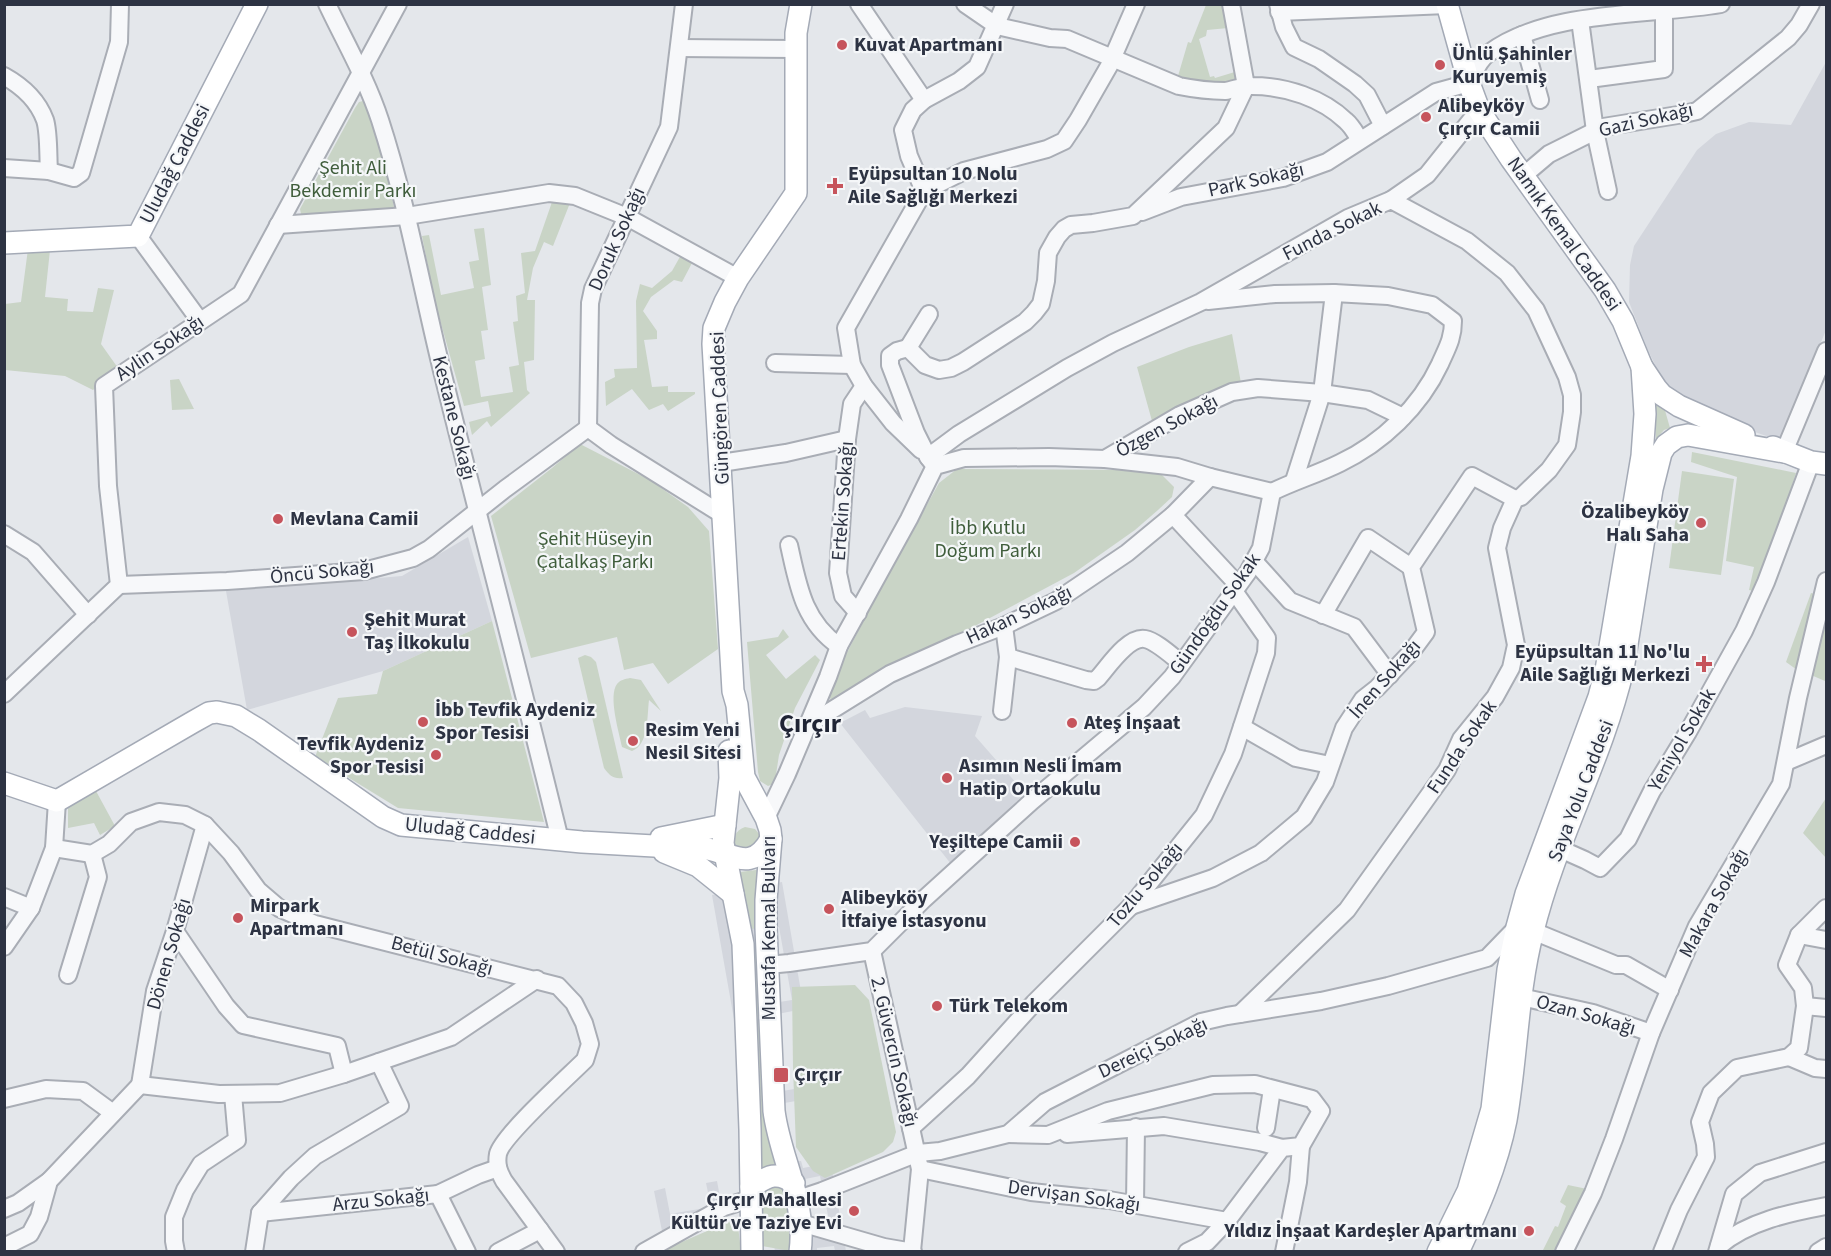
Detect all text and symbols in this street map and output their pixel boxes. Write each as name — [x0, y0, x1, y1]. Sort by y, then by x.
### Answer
place label: Kuvat Apartmanı — [854, 31, 1003, 59]
marker: Kuvat Apartmanı — [835, 38, 849, 52]
place label: Ünlü Şahinler Kuruyemiş — [1452, 40, 1572, 91]
marker: Ünlü Şahinler Kuruyemiş — [1433, 58, 1447, 72]
place label: Alibeyköy Çırçır Camii — [1437, 92, 1540, 143]
street label: Gazi Sokağı — [1596, 96, 1696, 144]
street label: Uludağ Caddesi — [133, 99, 217, 229]
marker: Alibeyköy Çırçır Camii — [1419, 110, 1433, 124]
street label: Namık Kemal Caddesi — [1500, 151, 1628, 317]
park label: Şehit Ali Bekdemir Parkı — [289, 154, 417, 205]
street label: Park Sokağı — [1205, 155, 1307, 205]
place label: Eyüpsultan 10 Nolu Aile Sağlığı Merkezi — [847, 160, 1018, 211]
marker: Eyüpsultan 10 Nolu Aile Sağlığı Merkezi — [826, 177, 844, 195]
street label: Doruk Sokağı — [582, 183, 652, 295]
street label: Funda Sokak — [1278, 194, 1386, 268]
street label: Aylin Sokağı — [110, 308, 210, 388]
street label: Güngören Caddesi — [703, 331, 737, 485]
street label: Kestane Sokağı — [425, 353, 483, 483]
street label: Özgen Sokağı — [1111, 387, 1223, 465]
street label: Ertekin Sokağı — [825, 440, 861, 562]
place label: Özalibeyköy Halı Saha — [1581, 498, 1690, 549]
place label: Mevlana Camii — [290, 505, 419, 533]
marker: Mevlana Camii — [271, 512, 285, 526]
park label: İbb Kutlu Doğum Parkı — [934, 514, 1042, 565]
marker: Özalibeyköy Halı Saha — [1694, 516, 1708, 530]
park label: Şehit Hüseyin Çatalkaş Parkı — [536, 525, 654, 576]
street label: Gündoğdu Sokak — [1162, 547, 1268, 681]
street label: Öncü Sokağı — [269, 553, 375, 591]
street label: Hakan Sokağı — [961, 578, 1077, 652]
place label: Şehit Murat Taş İlkokulu — [364, 606, 470, 657]
marker: Şehit Murat Taş İlkokulu — [345, 625, 359, 639]
street label: İnen Sokağı — [1342, 633, 1428, 725]
place label: Eyüpsultan 11 No'lu Aile Sağlığı Merkezi — [1515, 638, 1690, 689]
marker: Eyüpsultan 11 No'lu Aile Sağlığı Merkezi — [1695, 655, 1713, 673]
street label: Yeniyol Sokak — [1641, 683, 1723, 798]
street label: Funda Sokak — [1420, 694, 1504, 799]
place label: İbb Tevfik Aydeniz Spor Tesisi — [435, 696, 595, 747]
district label: Çırçır — [779, 705, 842, 742]
place label: Ateş İnşaat — [1083, 709, 1181, 737]
marker: İbb Tevfik Aydeniz Spor Tesisi — [416, 715, 430, 729]
place label: Resim Yeni Nesil Sitesi — [645, 716, 741, 767]
marker: Ateş İnşaat — [1065, 716, 1079, 730]
street label: Saya Yolu Caddesi — [1541, 716, 1621, 866]
place label: Tevfik Aydeniz Spor Tesisi — [297, 730, 424, 781]
marker: Resim Yeni Nesil Sitesi — [626, 734, 640, 748]
marker: Tevfik Aydeniz Spor Tesisi — [429, 748, 443, 762]
place label: Asımın Nesli İmam Hatip Ortaokulu — [958, 752, 1122, 803]
marker: Asımın Nesli İmam Hatip Ortaokulu — [940, 771, 954, 785]
street label: Uludağ Caddesi — [403, 810, 537, 852]
place label: Yeşiltepe Camii — [928, 828, 1063, 856]
street label: Mustafa Kemal Bulvarı — [755, 835, 783, 1021]
marker: Yeşiltepe Camii — [1068, 835, 1082, 849]
street label: Tozlu Sokağı — [1101, 836, 1189, 934]
street label: Makara Sokağı — [1672, 843, 1756, 963]
place label: Alibeyköy İtfaiye İstasyonu — [840, 884, 987, 935]
place label: Mirpark Apartmanı — [249, 892, 344, 943]
street label: Dönen Sokağı — [140, 895, 198, 1013]
marker: Alibeyköy İtfaiye İstasyonu — [822, 902, 836, 916]
marker: Mirpark Apartmanı — [231, 911, 245, 925]
street label: Betül Sokağı — [388, 929, 496, 983]
street label: 2. Güvercin Sokağı — [863, 974, 925, 1130]
street label: Ozan Sokağı — [1533, 987, 1639, 1043]
place label: Türk Telekom — [949, 992, 1068, 1020]
marker: Türk Telekom — [930, 999, 944, 1013]
street label: Dereiçi Sokağı — [1094, 1010, 1212, 1086]
place label: Çırçır — [794, 1061, 842, 1089]
marker: Çırçır — [772, 1066, 790, 1084]
street label: Dervişan Sokağı — [1006, 1173, 1142, 1219]
street label: Arzu Sokağı — [331, 1181, 431, 1219]
place label: Çırçır Mahallesi Kültür ve Taziye Evi — [671, 1186, 842, 1237]
marker: Çırçır Mahallesi Kültür ve Taziye Evi — [847, 1204, 861, 1218]
place label: Yıldız İnşaat Kardeşler Apartmanı — [1223, 1217, 1517, 1245]
marker: Yıldız İnşaat Kardeşler Apartmanı — [1522, 1224, 1536, 1238]

